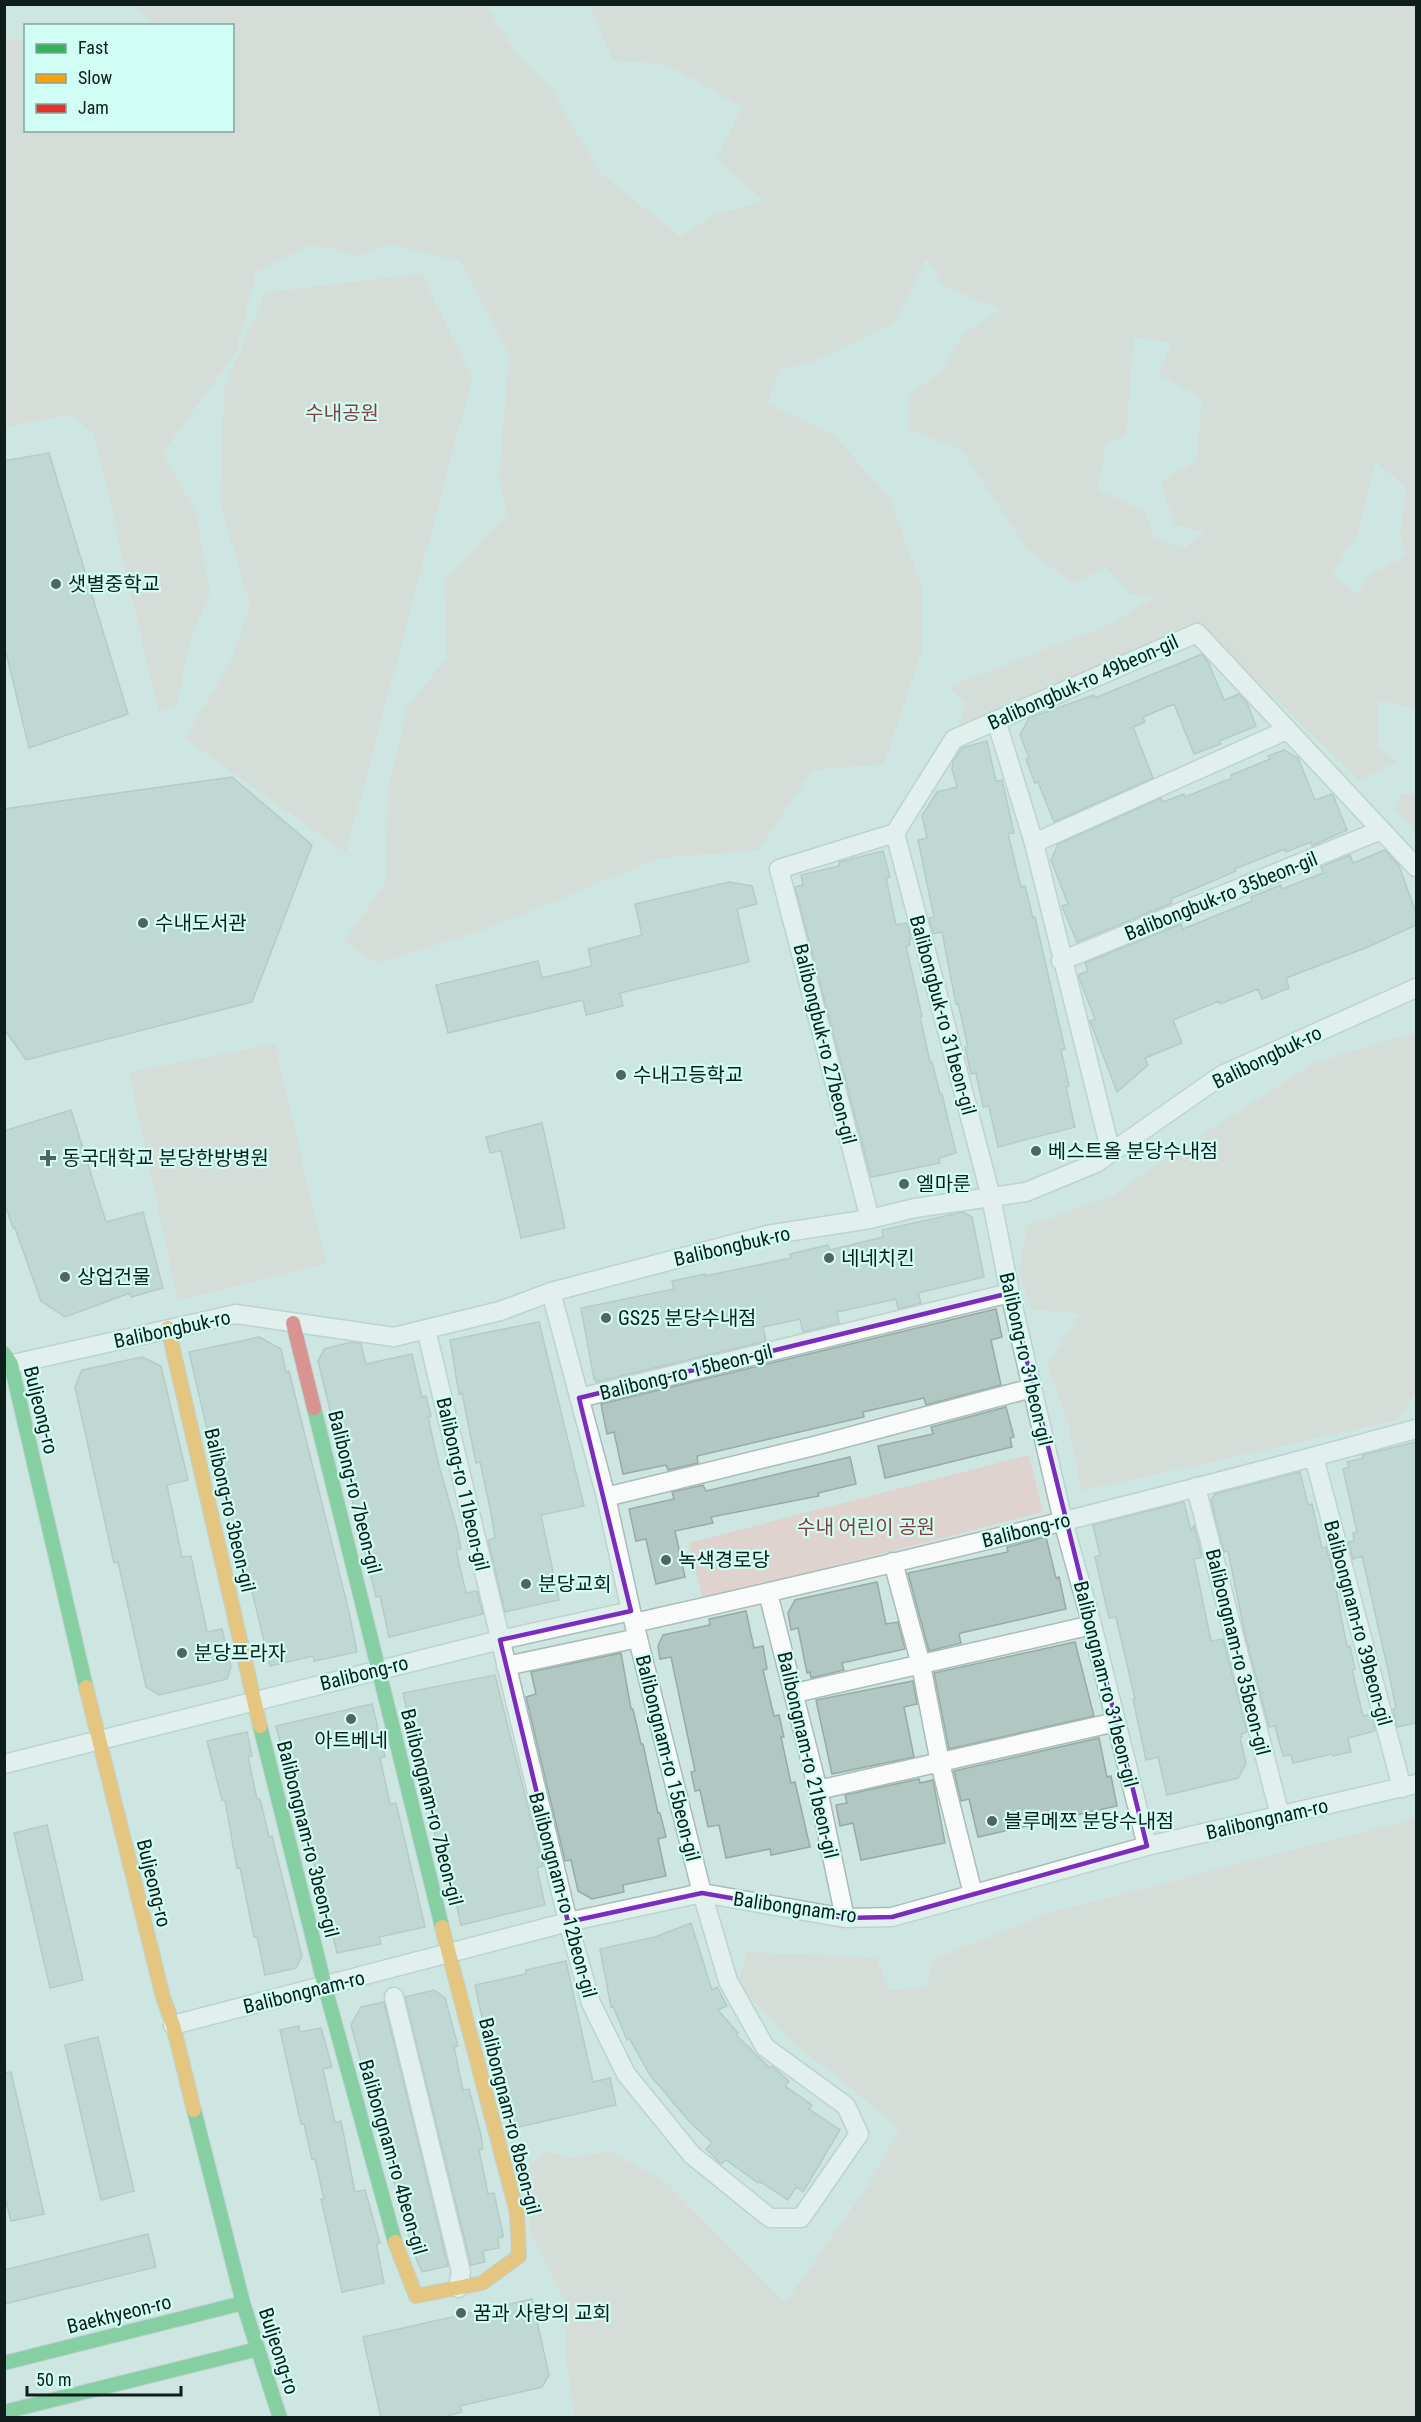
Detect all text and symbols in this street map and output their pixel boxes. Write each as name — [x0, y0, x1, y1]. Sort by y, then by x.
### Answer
legend — [24, 24, 234, 132]
text: Fast — [78, 37, 109, 58]
text: Slow — [78, 67, 113, 88]
text: Jam — [78, 97, 109, 118]
park label: 수내공원 — [305, 401, 379, 425]
place label: 샛별중학교 — [68, 572, 160, 596]
marker: 샛별중학교 — [49, 577, 63, 591]
street label: Balibongbuk-ro 49beon-gil — [984, 629, 1182, 735]
street label: Balibongbuk-ro 35beon-gil — [1121, 846, 1321, 946]
place label: 수내도서관 — [155, 911, 247, 935]
street label: Balibongbuk-ro 31beon-gil — [905, 912, 981, 1118]
marker: 수내도서관 — [136, 916, 150, 930]
street label: Balibongbuk-ro 27beon-gil — [788, 941, 862, 1147]
street label: Balibongbuk-ro — [1208, 1020, 1326, 1094]
place label: 수내고등학교 — [633, 1063, 743, 1087]
marker: 수내고등학교 — [614, 1068, 628, 1082]
place label: 베스트올 분당수내점 — [1048, 1139, 1218, 1163]
marker: 베스트올 분당수내점 — [1029, 1144, 1043, 1158]
place label: 동국대학교 분당한방병원 — [62, 1146, 269, 1170]
marker: 동국대학교 분당한방병원 — [39, 1149, 57, 1167]
place label: 엘마룬 — [916, 1172, 971, 1196]
marker: 엘마룬 — [897, 1177, 911, 1191]
street label: Balibongbuk-ro — [672, 1221, 792, 1271]
place label: 네네치킨 — [841, 1246, 915, 1270]
marker: 네네치킨 — [822, 1251, 836, 1265]
place label: 상업건물 — [77, 1265, 151, 1289]
marker: 상업건물 — [58, 1270, 72, 1284]
street label: Balibong-ro 31beon-gil — [994, 1270, 1058, 1448]
street label: Balibongbuk-ro — [112, 1305, 232, 1353]
place label: GS25 분당수내점 — [618, 1306, 757, 1330]
marker: GS25 분당수내점 — [599, 1311, 613, 1325]
street label: Balibong-ro 15beon-gil — [597, 1339, 775, 1405]
street label: Buljeong-ro — [19, 1364, 63, 1456]
street label: Balibong-ro 11beon-gil — [431, 1395, 495, 1573]
street label: Balibong-ro 7beon-gil — [323, 1408, 387, 1576]
street label: Balibong-ro 3beon-gil — [199, 1426, 261, 1594]
street label: Balibong-ro — [979, 1507, 1073, 1553]
park label: 수내 어린이 공원 — [797, 1515, 935, 1539]
street label: Balibongnam-ro 39beon-gil — [1319, 1518, 1397, 1728]
street label: Balibongnam-ro 35beon-gil — [1201, 1546, 1275, 1758]
place label: 녹색경로당 — [678, 1548, 770, 1572]
marker: 녹색경로당 — [659, 1553, 673, 1567]
place label: 분당교회 — [538, 1572, 612, 1596]
marker: 분당교회 — [519, 1577, 533, 1591]
street label: Balibongnam-ro 31beon-gil — [1069, 1578, 1143, 1790]
place label: 분당프라자 — [194, 1641, 286, 1665]
marker: 분당프라자 — [175, 1646, 189, 1660]
street label: Balibongnam-ro 21beon-gil — [772, 1649, 844, 1861]
street label: Balibong-ro — [317, 1650, 411, 1696]
street label: Balibongnam-ro 15beon-gil — [631, 1652, 705, 1864]
street label: Balibongnam-ro 7beon-gil — [396, 1706, 468, 1908]
marker: 아트베네 — [344, 1712, 358, 1726]
place label: 아트베네 — [314, 1728, 388, 1752]
street label: Balibongnam-ro 3beon-gil — [272, 1738, 344, 1940]
street label: Balibongnam-ro 12beon-gil — [524, 1790, 602, 2000]
street label: Balibongnam-ro — [1204, 1793, 1330, 1845]
place label: 블루메쯔 분당수내점 — [1004, 1809, 1174, 1833]
marker: 블루메쯔 분당수내점 — [985, 1814, 999, 1828]
street label: Buljeong-ro — [132, 1837, 176, 1929]
street label: Balibongnam-ro — [732, 1886, 858, 1928]
street label: Balibongnam-ro — [241, 1965, 367, 2019]
street label: Balibongnam-ro 8beon-gil — [474, 2015, 546, 2217]
street label: Balibongnam-ro 4beon-gil — [354, 2057, 432, 2257]
street label: Baekhyeon-ro — [64, 2289, 174, 2339]
place label: 꿈과 사랑의 교회 — [473, 2301, 611, 2325]
street label: Buljeong-ro — [254, 2305, 304, 2397]
marker: 꿈과 사랑의 교회 — [454, 2306, 468, 2320]
scale bar — [27, 2359, 182, 2397]
text: 50 m — [36, 2369, 71, 2390]

